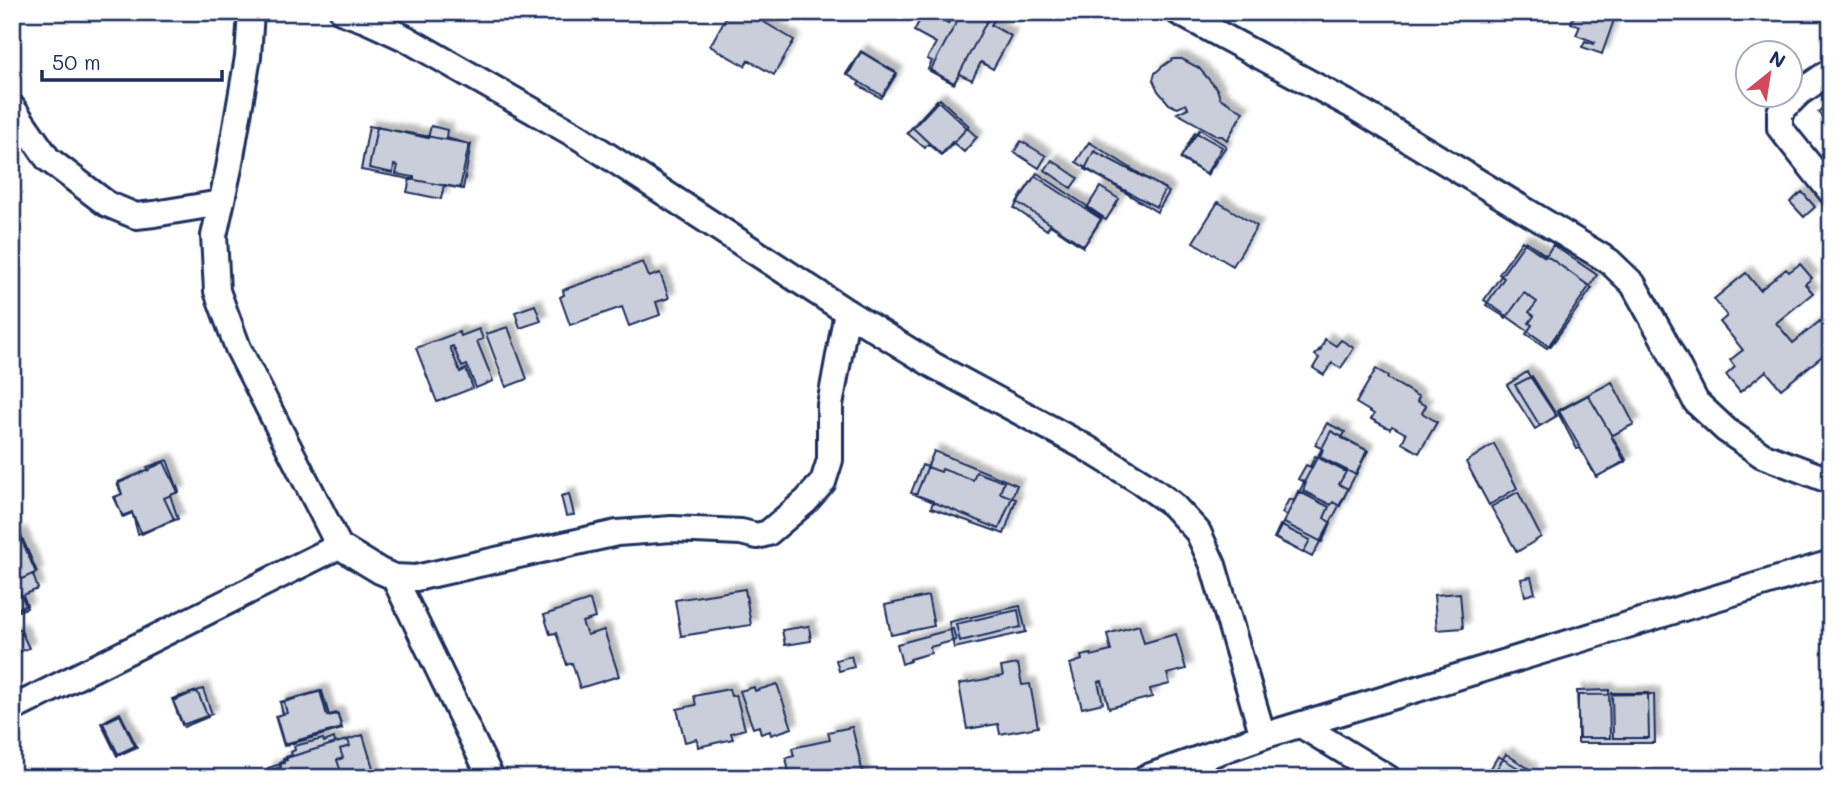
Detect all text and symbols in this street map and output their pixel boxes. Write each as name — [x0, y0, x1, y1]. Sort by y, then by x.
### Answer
scale bar — [42, 38, 222, 82]
north arrow — [1734, 38, 1804, 108]
text: N — [1765, 44, 1790, 73]
text: 50 m — [52, 48, 101, 75]

